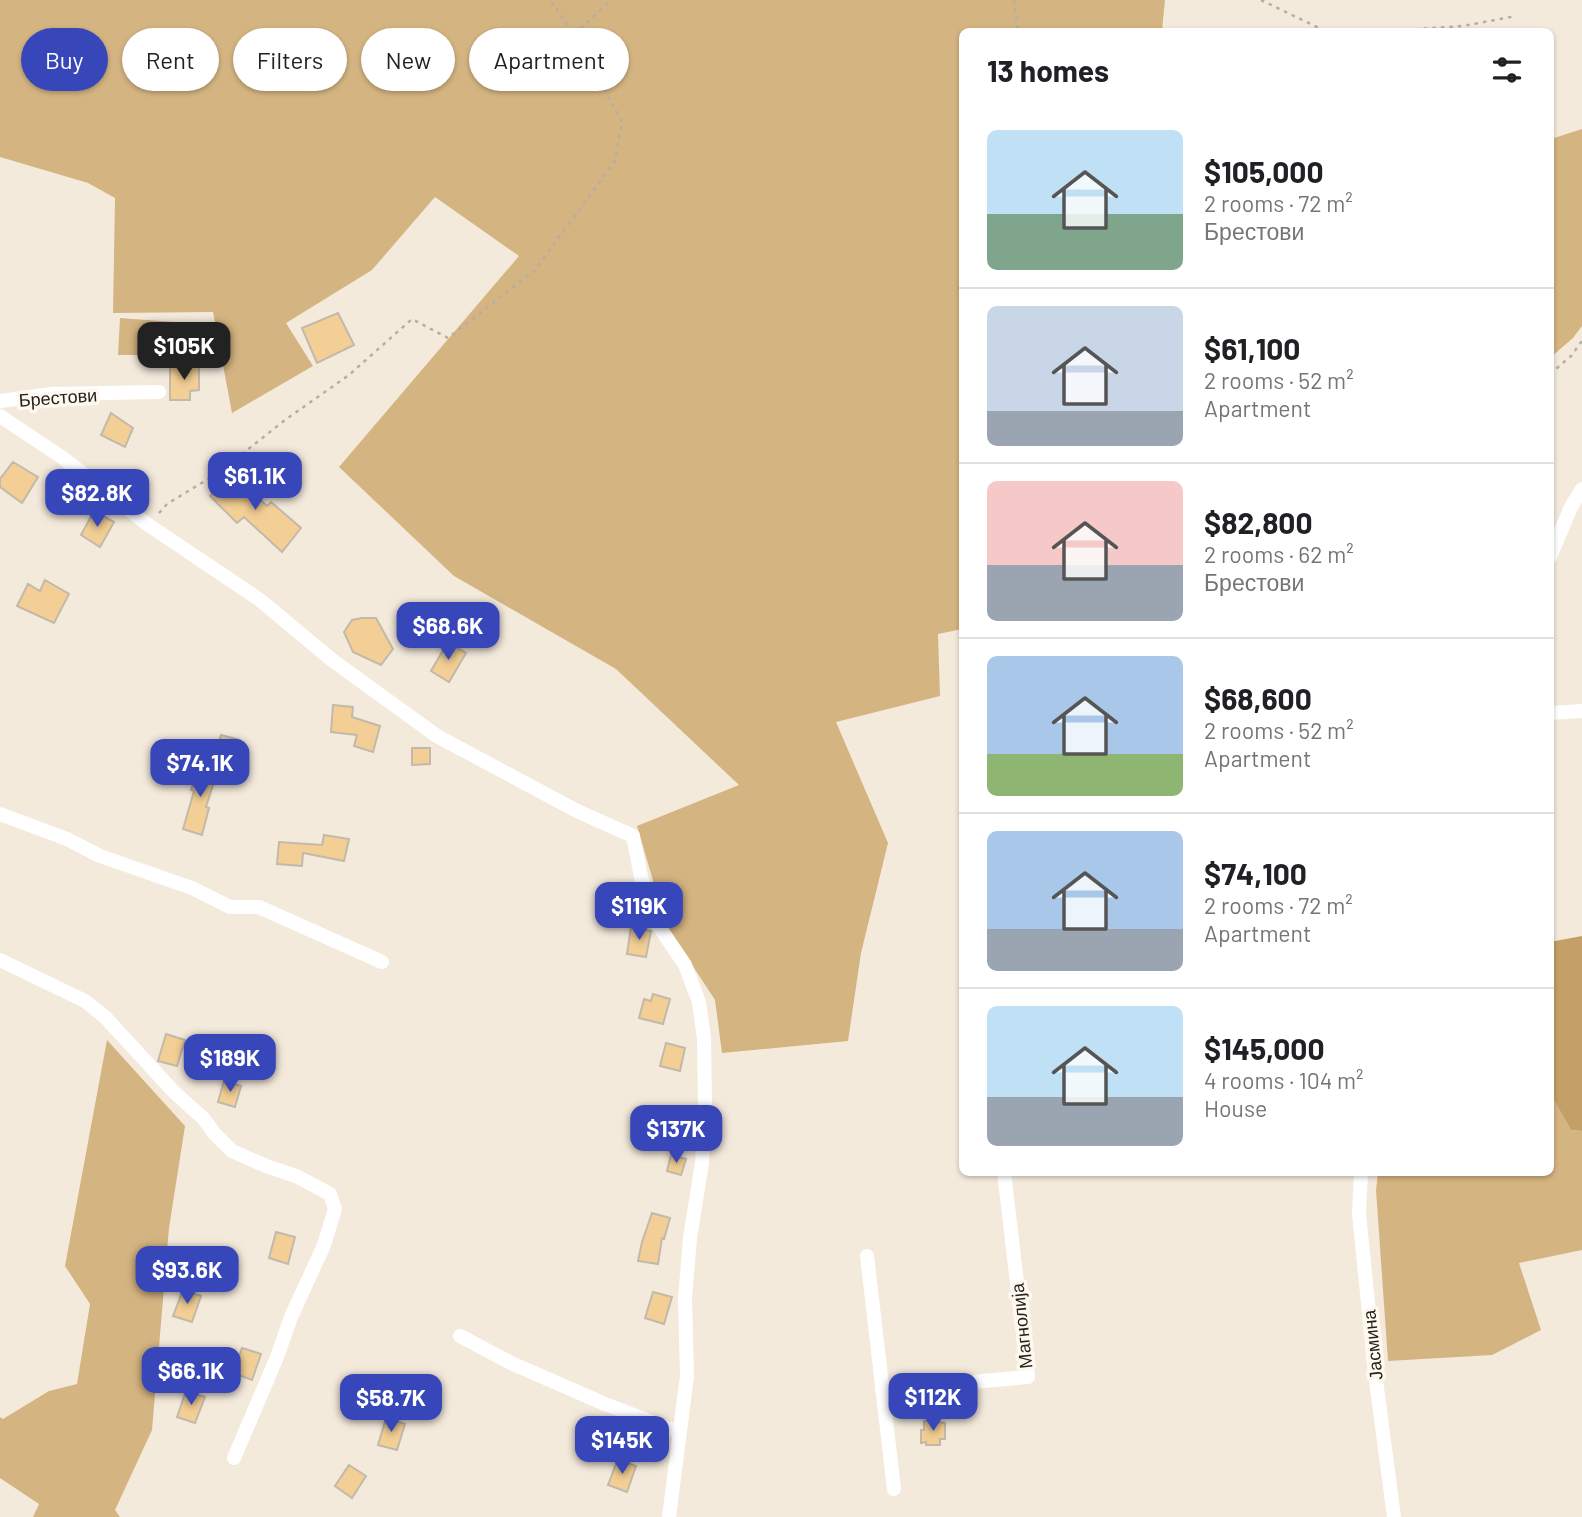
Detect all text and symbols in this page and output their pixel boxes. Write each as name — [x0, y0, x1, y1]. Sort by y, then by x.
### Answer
chip: Buy — [21, 28, 108, 91]
chip: Rent — [122, 28, 219, 91]
chip: Filters — [233, 28, 347, 91]
chip: New — [361, 28, 455, 91]
chip: Apartment — [469, 28, 629, 91]
icon: filters — [1488, 51, 1526, 89]
text: 13 homes — [987, 52, 1109, 88]
text: $105,000 — [1204, 153, 1324, 189]
icon: home — [1043, 158, 1127, 242]
text: 2 rooms · 72 m² — [1204, 189, 1353, 217]
text: Брестови — [1204, 217, 1304, 245]
pin: $105K — [135, 322, 233, 382]
text: $61,100 — [1204, 330, 1300, 366]
text: $105K — [153, 331, 215, 359]
icon: home — [1043, 334, 1127, 418]
text: 2 rooms · 52 m² — [1204, 366, 1354, 394]
street label: Брестови — [18, 383, 98, 411]
text: Apartment — [1204, 394, 1311, 422]
pin: $61.1K — [198, 452, 312, 512]
text: $61.1K — [224, 461, 286, 489]
pin: $82.8K — [40, 470, 154, 529]
text: $82.8K — [61, 478, 133, 506]
text: $82,800 — [1204, 504, 1313, 540]
icon: home — [1043, 509, 1127, 593]
text: 2 rooms · 62 m² — [1204, 540, 1354, 568]
text: Брестови — [1204, 568, 1304, 596]
pin: $68.6K — [391, 602, 505, 662]
text: $68.6K — [413, 611, 483, 639]
text: $68,600 — [1204, 680, 1312, 716]
icon: home — [1043, 684, 1127, 768]
text: 2 rooms · 52 m² — [1204, 716, 1354, 744]
pin: $74.1K — [143, 740, 257, 799]
text: Apartment — [1204, 744, 1311, 772]
text: $74.1K — [166, 748, 234, 776]
text: $74,100 — [1204, 855, 1307, 891]
icon: home — [1043, 859, 1127, 943]
pin: $119K — [590, 883, 688, 942]
text: $119K — [611, 891, 667, 919]
text: 2 rooms · 72 m² — [1204, 891, 1353, 919]
text: Apartment — [1204, 919, 1311, 947]
text: $145,000 — [1204, 1030, 1325, 1066]
pin: $189K — [181, 1034, 279, 1094]
icon: home — [1043, 1034, 1127, 1118]
text: $189K — [200, 1043, 260, 1071]
text: 4 rooms · 104 m² — [1204, 1066, 1364, 1094]
text: House — [1204, 1094, 1267, 1122]
pin: $137K — [627, 1106, 725, 1165]
text: $137K — [646, 1114, 706, 1142]
pin: $93.6K — [130, 1246, 244, 1306]
text: $93.6K — [152, 1255, 222, 1283]
street label: Магнолија — [1005, 1281, 1036, 1370]
street label: Јасмина — [1357, 1308, 1387, 1381]
pin: $66.1K — [134, 1348, 248, 1407]
text: $66.1K — [158, 1356, 224, 1384]
pin: $58.7K — [334, 1374, 448, 1434]
pin: $112K — [884, 1374, 982, 1433]
text: $112K — [905, 1382, 961, 1410]
text: $58.7K — [356, 1383, 426, 1411]
pin: $145K — [573, 1416, 671, 1476]
text: $145K — [591, 1425, 653, 1453]

